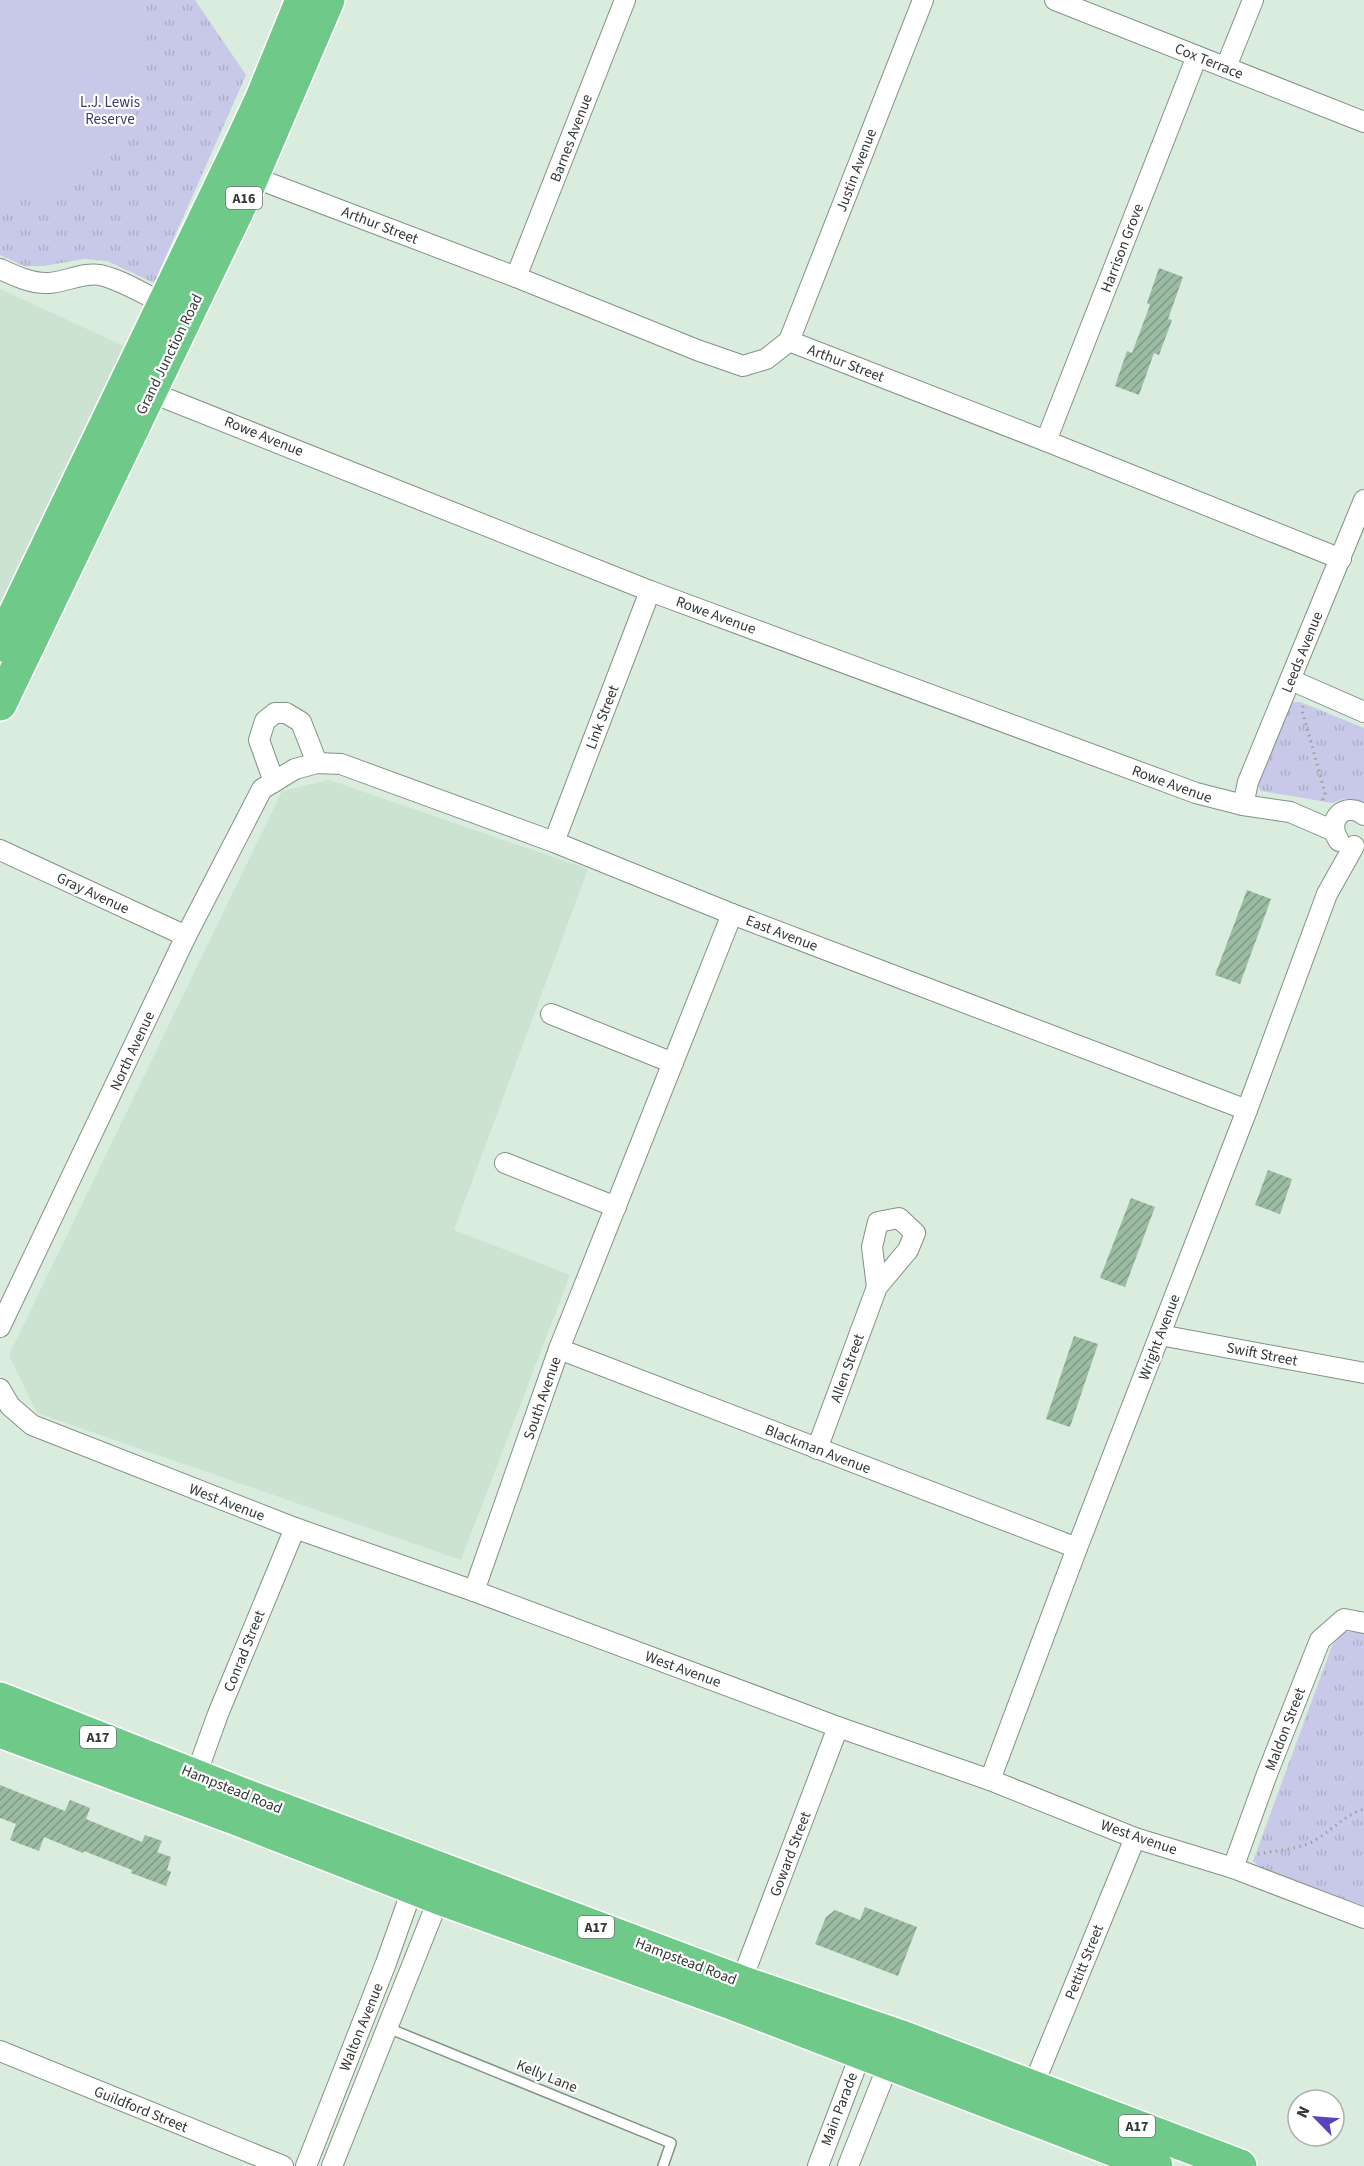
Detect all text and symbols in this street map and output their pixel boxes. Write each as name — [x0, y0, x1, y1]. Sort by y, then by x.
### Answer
street label: Cox Terrace — [1171, 38, 1246, 85]
street label: Barnes Avenue — [545, 91, 598, 185]
park label: L.J. Lewis Reserve — [80, 92, 140, 130]
street label: Justin Avenue — [831, 126, 882, 215]
road number: A16 — [226, 187, 262, 209]
street label: Arthur Street — [338, 201, 421, 250]
street label: Harrison Grove — [1096, 201, 1149, 296]
street label: Grand Junction Road — [131, 290, 208, 418]
street label: Arthur Street — [804, 339, 887, 388]
street label: Rowe Avenue — [221, 411, 307, 462]
street label: Rowe Avenue — [673, 591, 759, 640]
street label: Leeds Avenue — [1277, 608, 1328, 696]
street label: Link Street — [581, 682, 624, 752]
street label: Rowe Avenue — [1129, 760, 1215, 809]
street label: Gray Avenue — [53, 867, 133, 919]
street label: East Avenue — [743, 910, 821, 957]
street label: North Avenue — [105, 1008, 160, 1094]
street label: Wright Avenue — [1133, 1291, 1186, 1383]
street label: Allen Street — [825, 1331, 870, 1406]
street label: Swift Street — [1225, 1337, 1299, 1372]
street label: South Avenue — [518, 1354, 567, 1443]
street label: Blackman Avenue — [762, 1420, 874, 1479]
street label: West Avenue — [186, 1478, 268, 1527]
street label: Conrad Street — [219, 1607, 270, 1695]
street label: West Avenue — [642, 1646, 724, 1693]
street label: Maldon Street — [1260, 1685, 1311, 1774]
road number: A17 — [80, 1726, 116, 1748]
street label: Hampstead Road — [178, 1760, 285, 1819]
street label: Goward Street — [765, 1809, 816, 1900]
street label: West Avenue — [1098, 1815, 1180, 1860]
road number: A17 — [578, 1916, 614, 1938]
street label: Pettitt Street — [1060, 1921, 1109, 2003]
street label: Hampstead Road — [632, 1932, 740, 1990]
street label: Walton Avenue — [334, 1980, 389, 2074]
street label: Kelly Lane — [513, 2055, 580, 2098]
street label: Main Parade — [816, 2069, 863, 2149]
street label: Guildford Street — [91, 2081, 191, 2138]
north arrow — [1286, 2088, 1346, 2148]
text: N — [1291, 2103, 1316, 2122]
road number: A17 — [1119, 2115, 1155, 2137]

